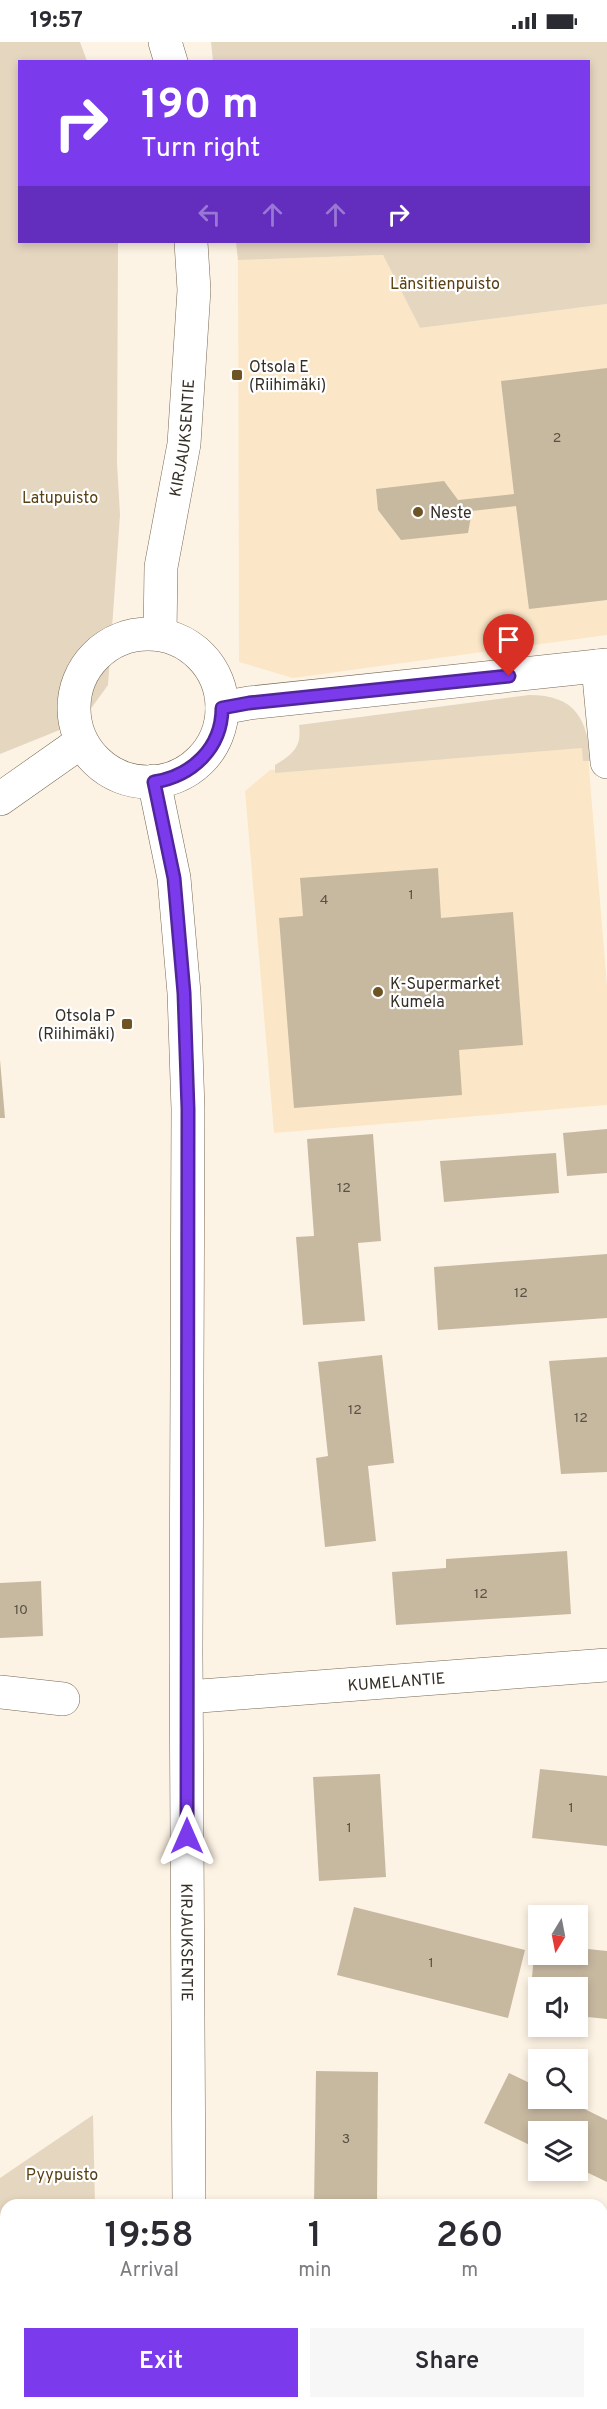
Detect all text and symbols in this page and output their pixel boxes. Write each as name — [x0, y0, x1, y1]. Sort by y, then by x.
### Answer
text: 19:57 — [30, 8, 83, 35]
text: 190 m — [141, 80, 259, 133]
icon: right — [42, 84, 120, 162]
text: Turn right — [141, 132, 260, 166]
icon: left — [193, 198, 226, 231]
icon: ahead — [256, 198, 289, 231]
icon: ahead — [319, 198, 352, 231]
icon: right — [382, 198, 415, 231]
park label: Länsitienpuisto — [390, 275, 500, 295]
place label: Otsola E (Riihimäki) — [249, 358, 326, 396]
marker: Otsola E (Riihimäki) — [230, 368, 244, 382]
street label: KIRJAUKSENTIE — [166, 379, 200, 499]
house number: 2 — [553, 430, 561, 447]
park label: Latupuisto — [22, 489, 98, 509]
place label: Neste — [430, 504, 472, 524]
marker: Neste — [411, 505, 425, 519]
pin — [483, 614, 534, 676]
icon: arrive — [492, 623, 525, 656]
house number: 1 — [408, 887, 414, 904]
house number: 4 — [320, 892, 328, 909]
place label: K-Supermarket Kumela — [390, 975, 500, 1013]
marker: K-Supermarket Kumela — [371, 985, 385, 999]
place label: Otsola P (Riihimäki) — [38, 1007, 115, 1045]
marker: Otsola P (Riihimäki) — [120, 1017, 134, 1031]
house number: 12 — [337, 1180, 351, 1197]
house number: 12 — [514, 1285, 528, 1302]
house number: 12 — [348, 1402, 362, 1419]
house number: 12 — [574, 1410, 588, 1427]
house number: 12 — [474, 1586, 488, 1603]
house number: 10 — [14, 1602, 28, 1619]
street label: KUMELANTIE — [347, 1669, 446, 1697]
house number: 1 — [568, 1800, 574, 1817]
position arrow — [155, 1804, 219, 1868]
house number: 1 — [346, 1820, 352, 1837]
street label: KIRJAUKSENTIE — [175, 1883, 196, 2002]
north arrow — [528, 1905, 588, 1965]
map controls — [528, 1905, 588, 2181]
house number: 1 — [428, 1955, 434, 1972]
button: sound — [528, 1977, 588, 2037]
button: search — [528, 2049, 588, 2109]
button: layers — [528, 2121, 588, 2181]
house number: 3 — [342, 2131, 350, 2148]
park label: Pyypuisto — [26, 2166, 98, 2186]
text: 19:58 — [105, 2214, 194, 2260]
text: 1 — [308, 2214, 322, 2260]
text: 260 — [436, 2214, 503, 2260]
text: Arrival — [119, 2258, 179, 2284]
text: min — [298, 2258, 331, 2284]
text: m — [461, 2258, 478, 2284]
button: Exit — [24, 2328, 298, 2397]
button: Share — [310, 2328, 584, 2397]

